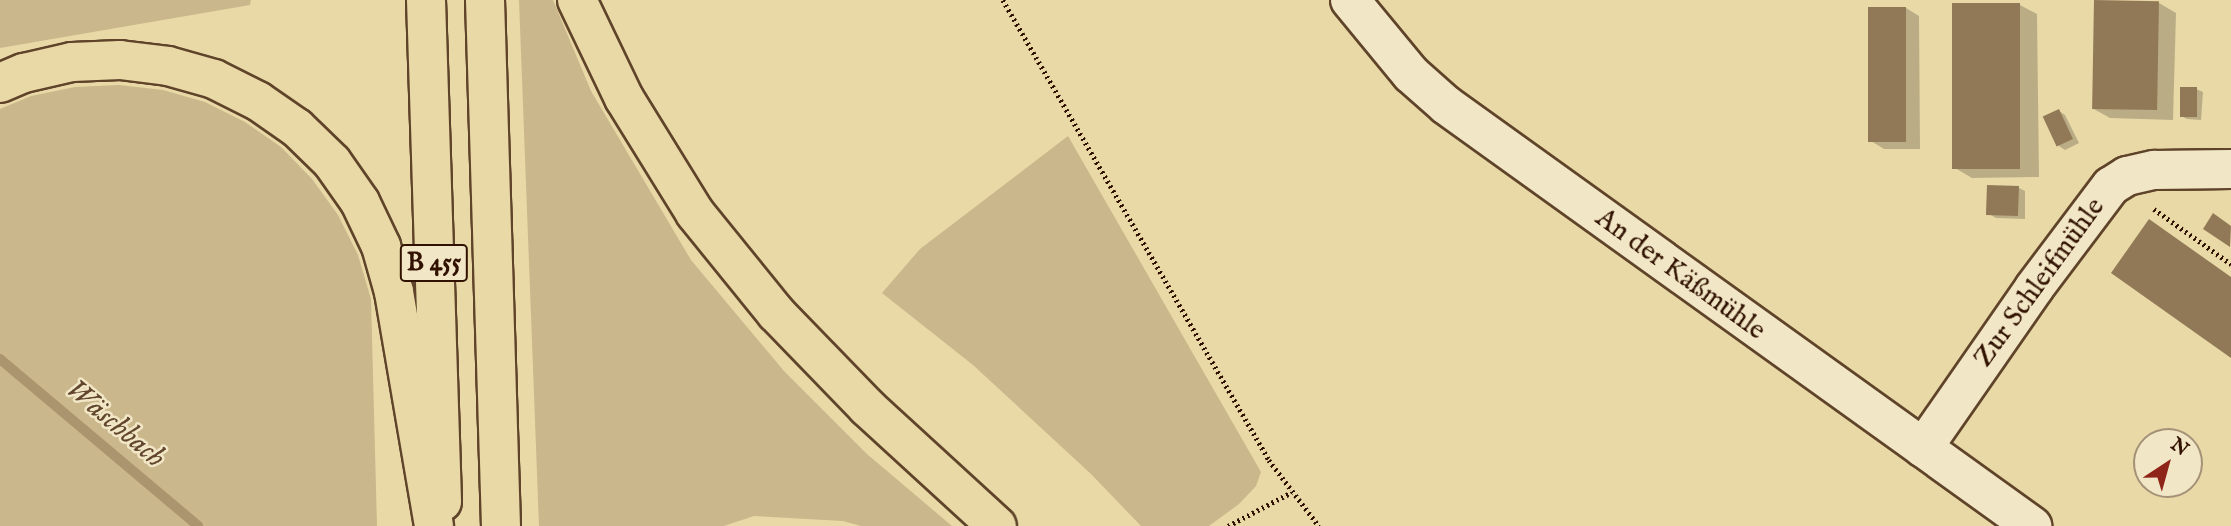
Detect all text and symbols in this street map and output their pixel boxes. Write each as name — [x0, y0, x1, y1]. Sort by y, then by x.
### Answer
street label: Zur Schleifmühle — [1967, 192, 2113, 374]
street label: An der Käßmühle — [1588, 202, 1772, 348]
road number: B 455 — [399, 240, 469, 286]
water label: Wäschbach — [58, 372, 172, 476]
north arrow — [2133, 428, 2203, 498]
text: N — [2165, 433, 2193, 462]

